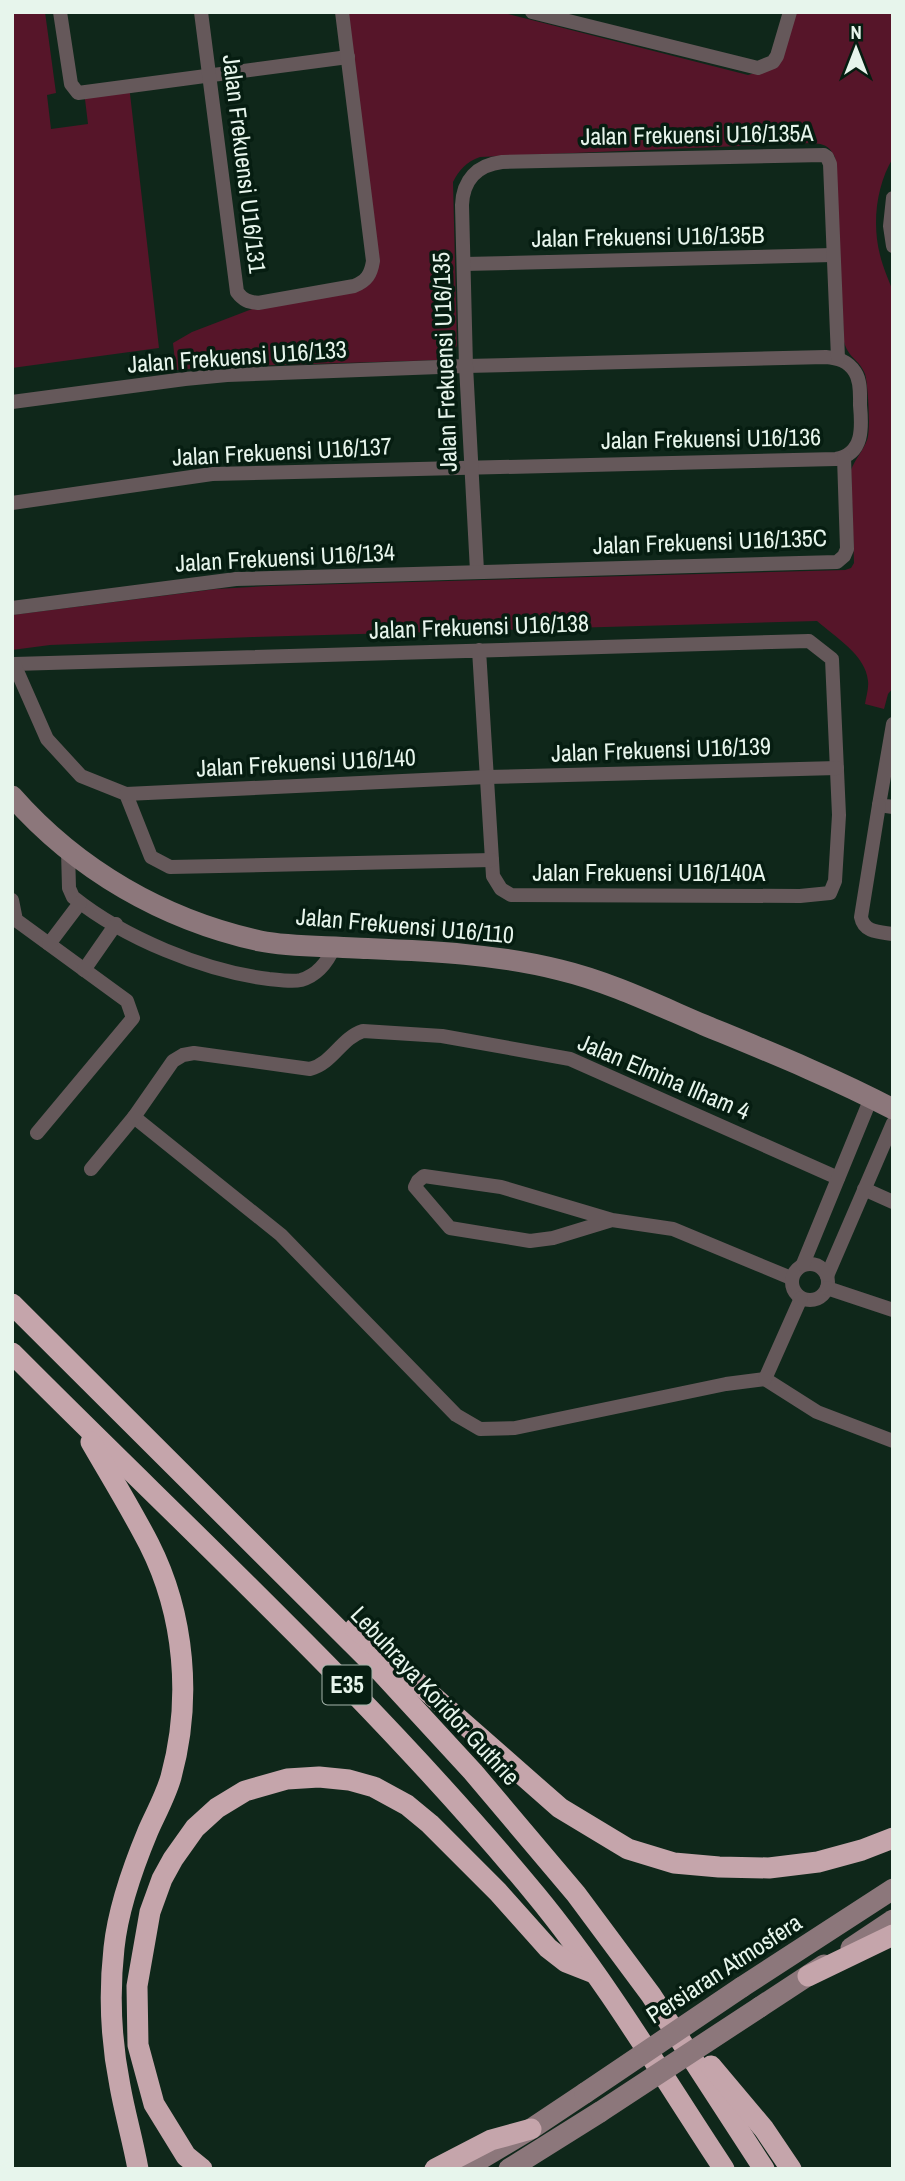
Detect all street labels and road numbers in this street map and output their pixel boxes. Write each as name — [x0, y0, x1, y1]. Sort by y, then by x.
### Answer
street label: Jalan Frekuensi U16/131 — [216, 53, 274, 275]
street label: Jalan Frekuensi U16/135A — [580, 116, 815, 152]
street label: Jalan Frekuensi U16/135B — [531, 218, 765, 254]
street label: Jalan Frekuensi U16/135 — [424, 252, 464, 472]
street label: Jalan Frekuensi U16/133 — [126, 332, 348, 380]
street label: Jalan Frekuensi U16/136 — [601, 420, 821, 456]
street label: Jalan Frekuensi U16/137 — [171, 429, 393, 473]
street label: Jalan Frekuensi U16/135C — [592, 521, 828, 561]
street label: Jalan Frekuensi U16/134 — [174, 535, 396, 579]
street label: Jalan Frekuensi U16/138 — [369, 606, 589, 646]
street label: Jalan Frekuensi U16/139 — [551, 729, 771, 769]
street label: Jalan Frekuensi U16/140 — [195, 740, 417, 784]
street label: Jalan Frekuensi U16/140A — [532, 856, 766, 888]
street label: Jalan Frekuensi U16/110 — [295, 900, 515, 950]
street label: Jalan Elmina Ilham 4 — [574, 1025, 755, 1127]
street label: Lebuhraya Koridor Guthrie — [344, 1599, 527, 1792]
road number: E35 — [322, 1666, 372, 1704]
street label: Persiaran Atmosfera — [640, 1906, 807, 2030]

